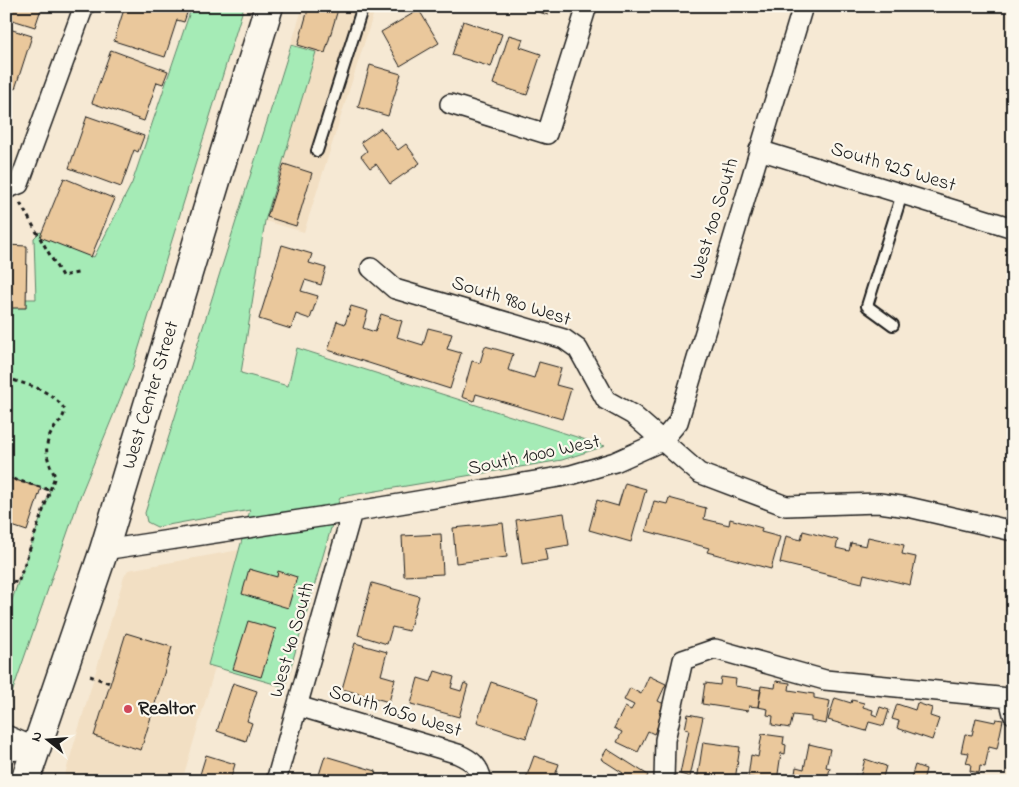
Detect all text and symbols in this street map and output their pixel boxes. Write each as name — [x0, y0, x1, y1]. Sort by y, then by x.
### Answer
street label: South 925 West — [827, 135, 959, 201]
street label: West 100 South — [683, 155, 747, 283]
street label: South 980 West — [447, 269, 575, 335]
street label: West Center Street — [115, 317, 187, 473]
street label: South 1000 West — [465, 428, 603, 484]
street label: West 40 South — [263, 579, 323, 701]
street label: South 1050 West — [325, 678, 465, 746]
place label: Realtor — [138, 695, 196, 724]
marker: Realtor — [122, 703, 134, 715]
north arrow — [22, 714, 72, 764]
text: N — [26, 729, 48, 744]

